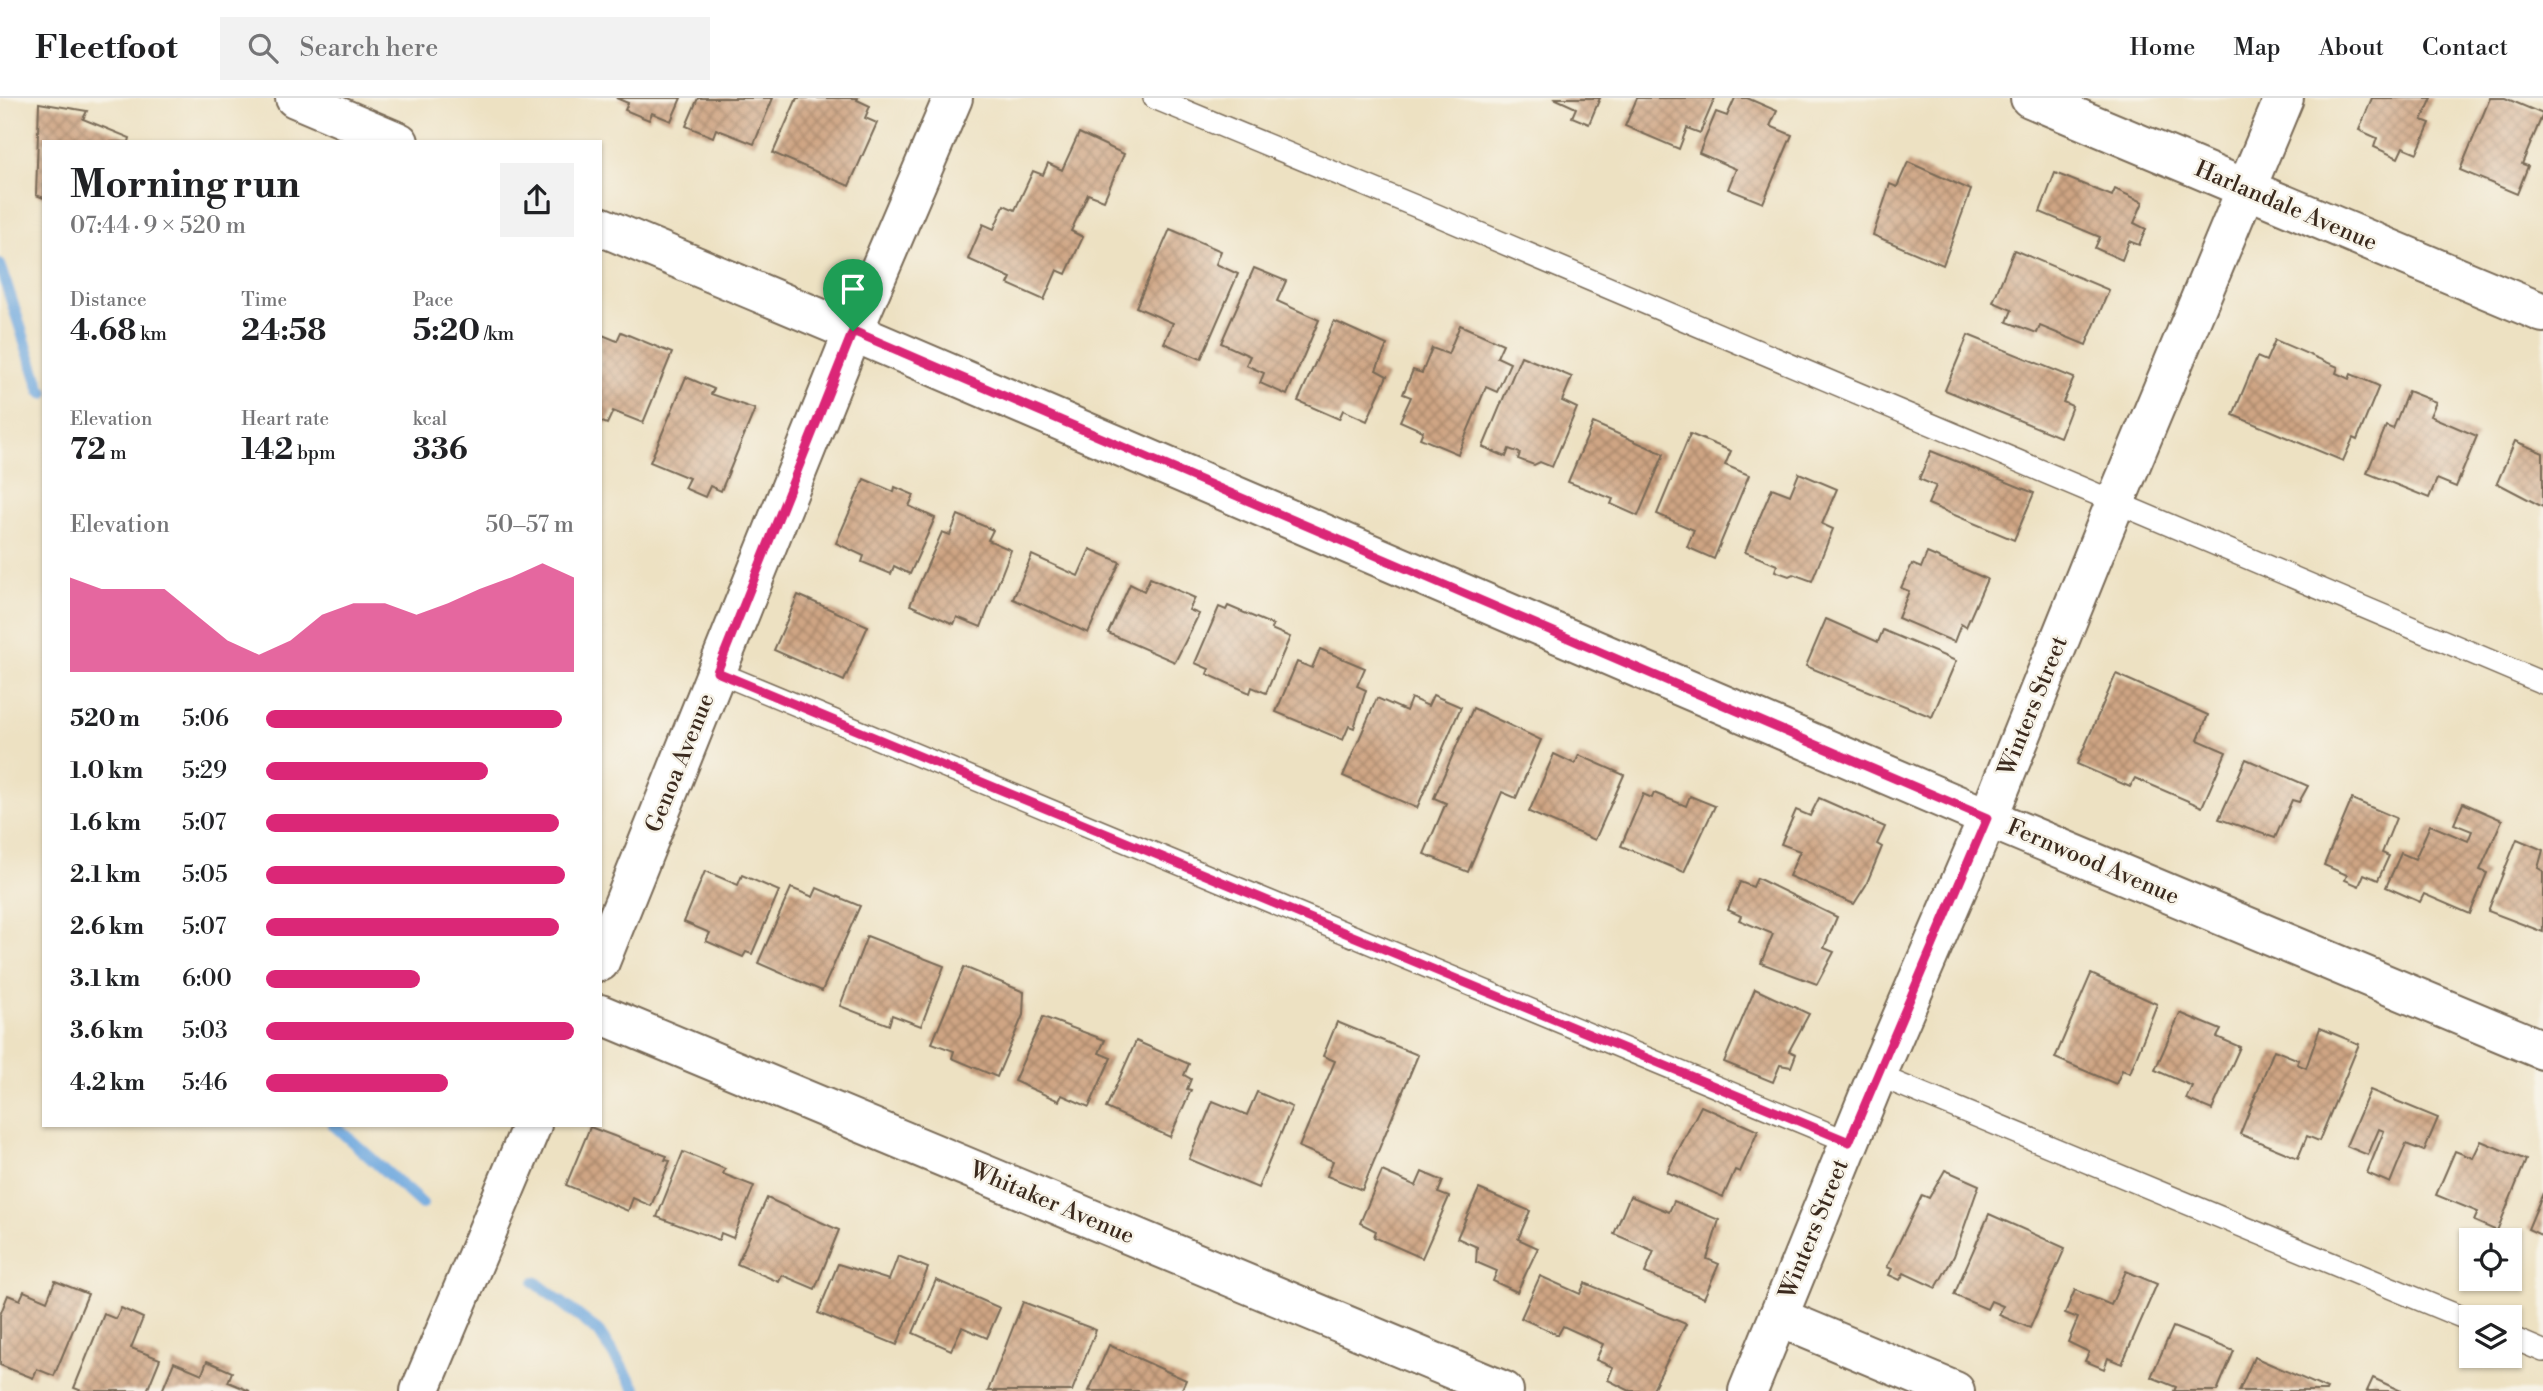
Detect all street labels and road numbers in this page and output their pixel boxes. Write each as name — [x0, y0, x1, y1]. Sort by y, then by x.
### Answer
street label: Harlandale Avenue — [2191, 155, 2381, 257]
street label: Winters Street — [1992, 632, 2074, 781]
street label: Genoa Avenue — [639, 689, 721, 837]
street label: Fernwood Avenue — [2003, 813, 2183, 911]
street label: Whitaker Avenue — [965, 1155, 1138, 1250]
street label: Winters Street — [1773, 1155, 1855, 1304]

